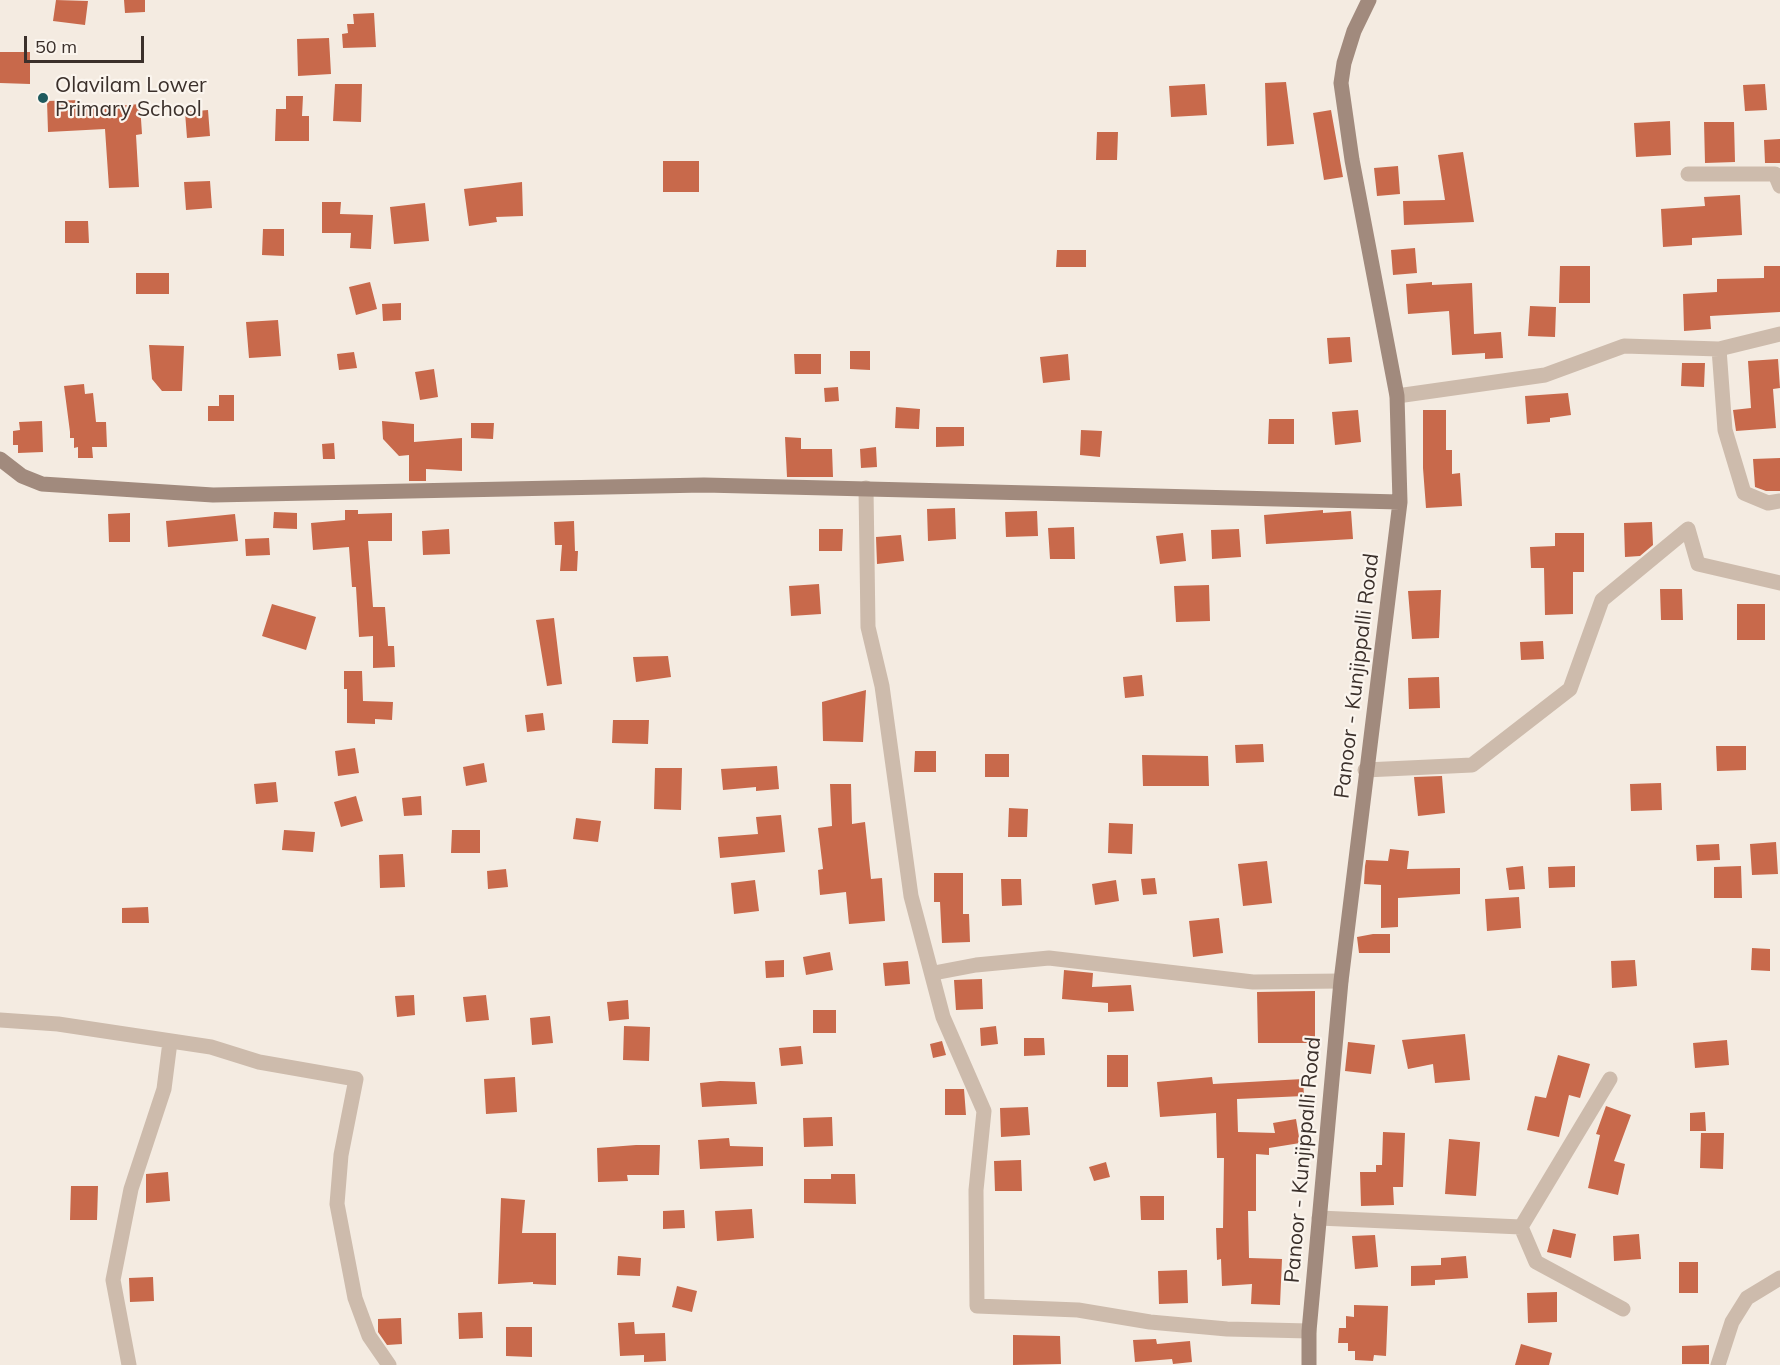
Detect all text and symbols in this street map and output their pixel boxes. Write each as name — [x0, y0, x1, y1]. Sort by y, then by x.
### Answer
scale bar — [27, 24, 147, 62]
text: 50 m — [35, 35, 77, 58]
place label: Olavilam Lower Primary School — [55, 73, 207, 123]
marker: Olavilam Lower Primary School — [36, 91, 50, 105]
street label: Panoor - Kunjippalli Road — [1329, 552, 1385, 800]
street label: Panoor - Kunjippalli Road — [1280, 1036, 1326, 1284]

